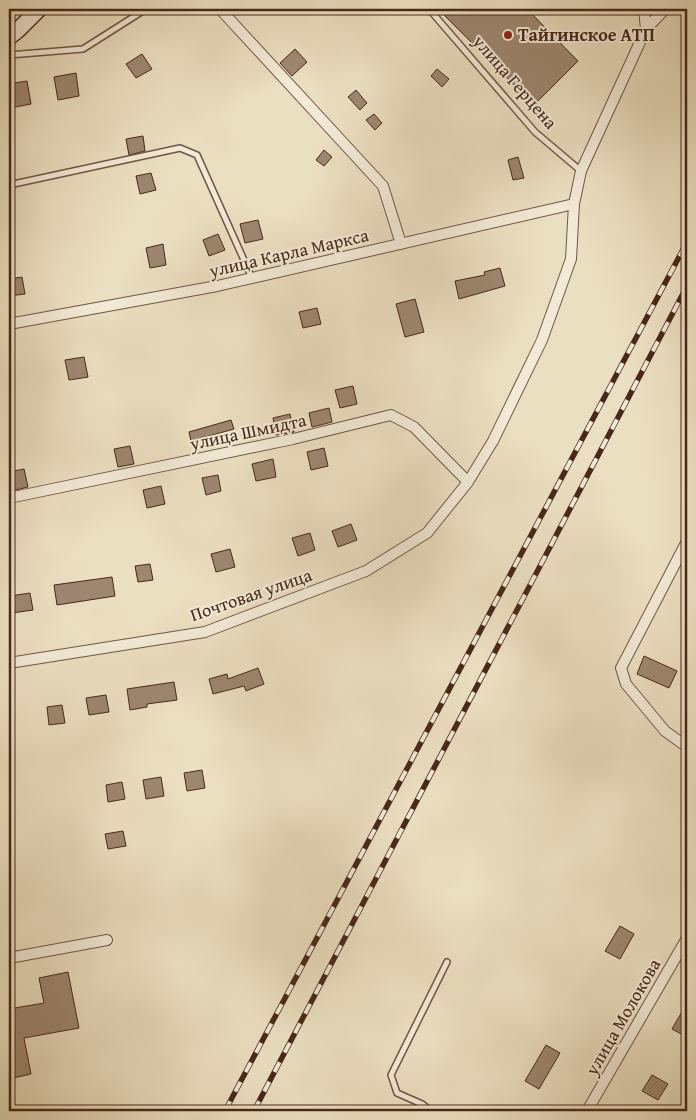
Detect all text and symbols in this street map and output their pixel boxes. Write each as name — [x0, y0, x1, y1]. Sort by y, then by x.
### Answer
place label: Тайгинское АТП — [518, 21, 655, 48]
street label: улица Герцена — [466, 28, 564, 135]
marker: Тайгинское АТП — [502, 29, 514, 41]
street label: улица Карла Маркса — [206, 221, 372, 284]
street label: улица Шмидта — [186, 406, 309, 457]
street label: Почтовая улица — [186, 561, 316, 628]
street label: улица Молокова — [578, 953, 667, 1081]

